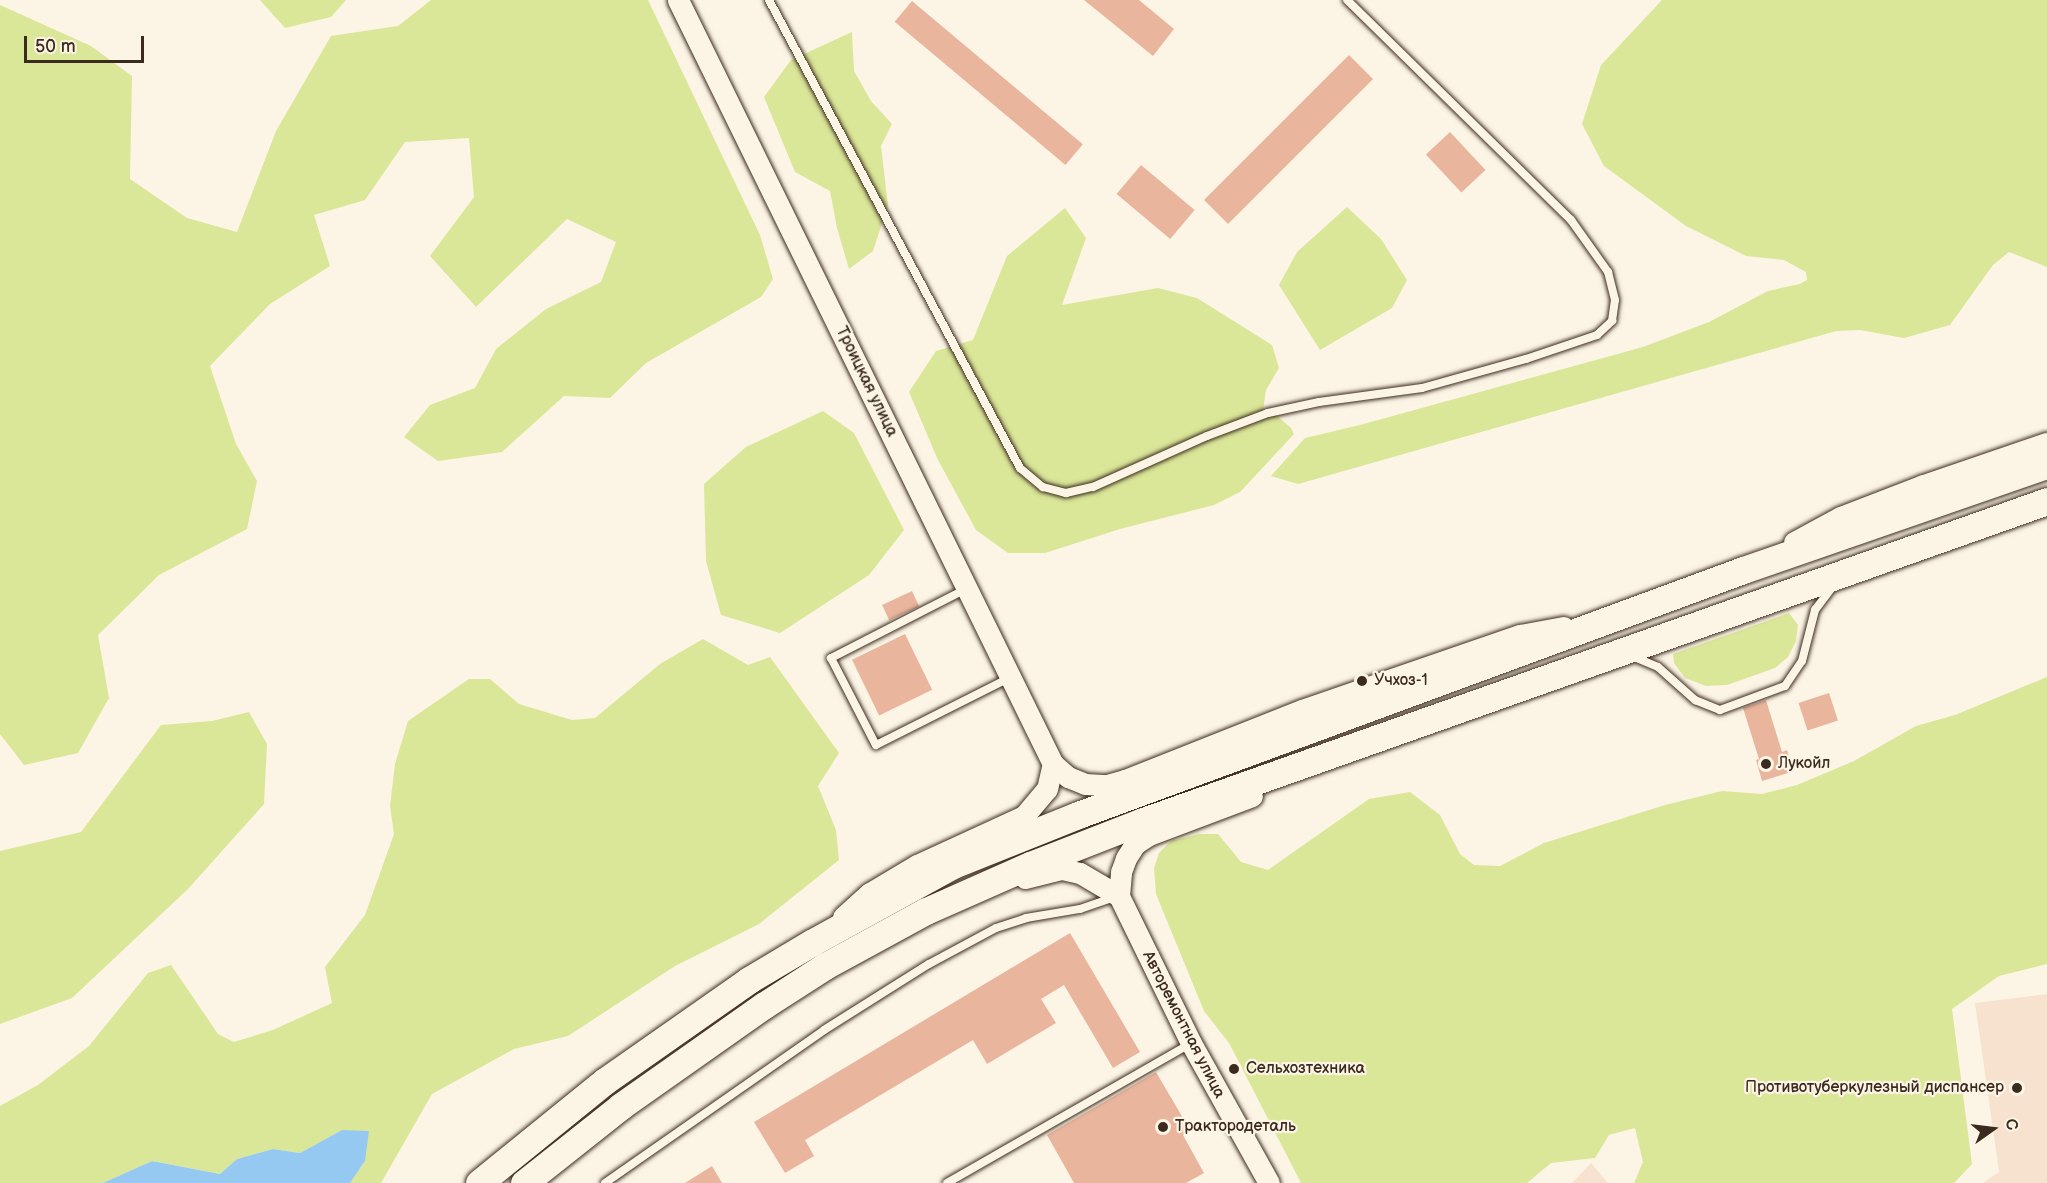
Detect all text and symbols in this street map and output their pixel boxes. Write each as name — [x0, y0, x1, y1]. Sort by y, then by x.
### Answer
scale bar — [27, 24, 147, 62]
text: 50 m — [35, 36, 76, 57]
street label: Троицкая улица — [831, 324, 901, 440]
place label: Учхоз-1 — [1374, 671, 1428, 691]
marker: Учхоз-1 — [1355, 674, 1369, 688]
place label: Лукойл — [1778, 754, 1830, 774]
marker: Лукойл — [1759, 757, 1773, 771]
street label: Авторемонтная улица — [1137, 948, 1229, 1102]
place label: Сельхозтехника — [1246, 1059, 1365, 1079]
marker: Сельхозтехника — [1227, 1062, 1241, 1076]
place label: Противотуберкулезный диспансер — [1745, 1078, 2004, 1098]
marker: Противотуберкулезный диспансер — [2008, 1079, 2026, 1097]
north arrow — [1963, 1099, 2023, 1159]
place label: Трактородеталь — [1175, 1117, 1296, 1137]
text: С — [2000, 1117, 2022, 1132]
marker: Трактородеталь — [1156, 1120, 1170, 1134]

